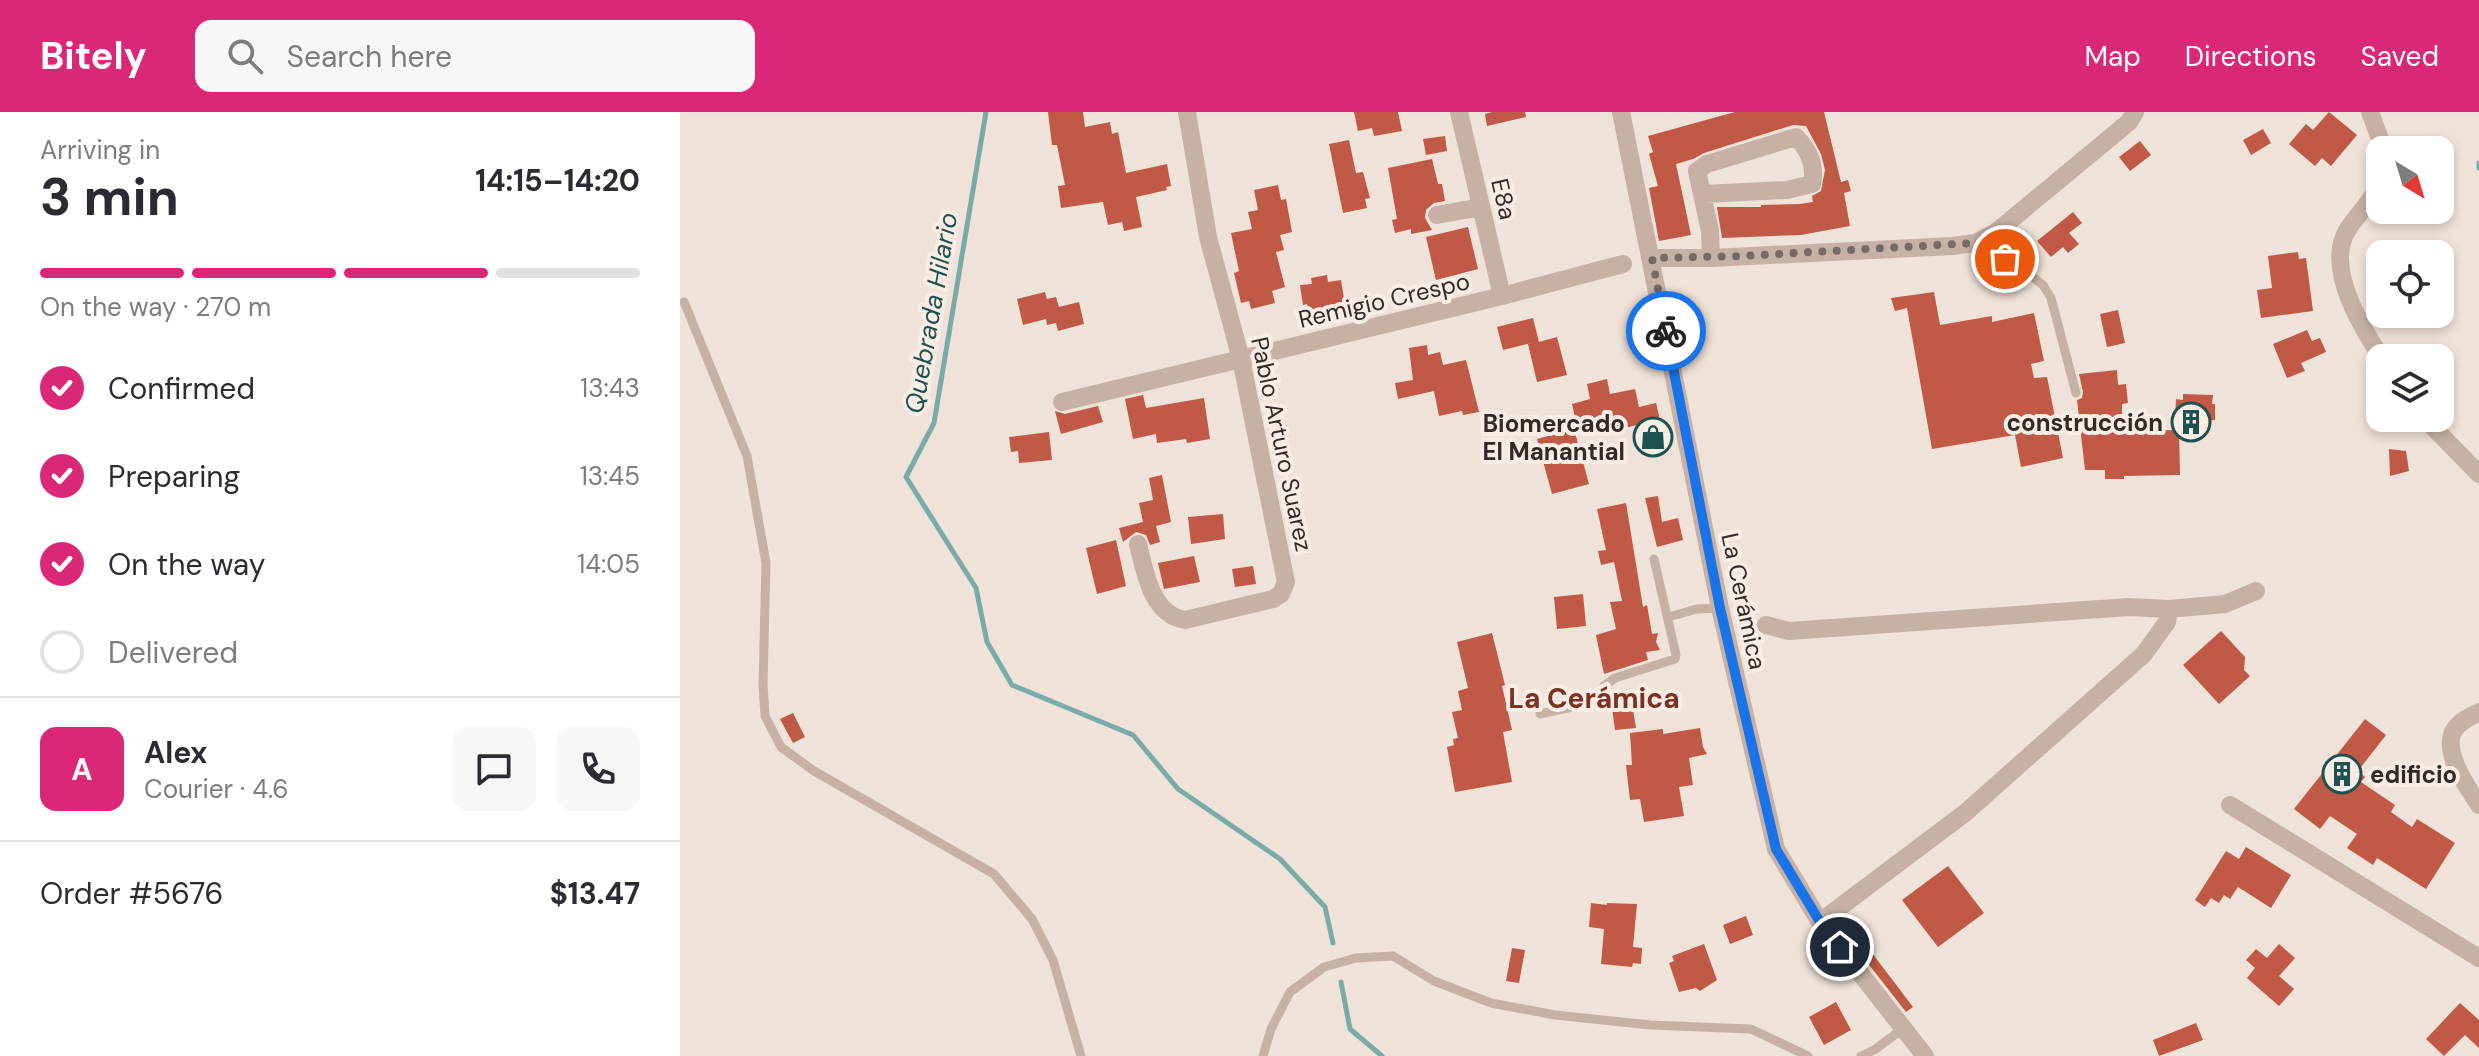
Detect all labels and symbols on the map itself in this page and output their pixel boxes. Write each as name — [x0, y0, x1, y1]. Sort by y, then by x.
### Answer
north arrow — [2366, 136, 2454, 224]
street label: E8a — [1484, 175, 1524, 223]
water label: Quebrada Hilario — [897, 210, 965, 416]
pin — [1971, 225, 2039, 293]
street label: Remigio Crespo — [1295, 265, 1473, 335]
courier — [1626, 291, 1706, 371]
street label: Pablo Arturo Suarez — [1244, 334, 1320, 554]
building icon: construcción — [2170, 401, 2212, 443]
place label: construcción — [2006, 407, 2163, 438]
place label: Biomercado El Manantial — [1483, 408, 1625, 467]
shop icon: Biomercado El Manantial — [1632, 416, 1674, 458]
street label: La Cerámica — [1714, 530, 1774, 672]
district label: La Cerámica — [1508, 680, 1680, 717]
building icon: edificio — [2321, 753, 2363, 795]
place label: edificio — [2370, 759, 2457, 790]
pin — [1806, 913, 1874, 981]

